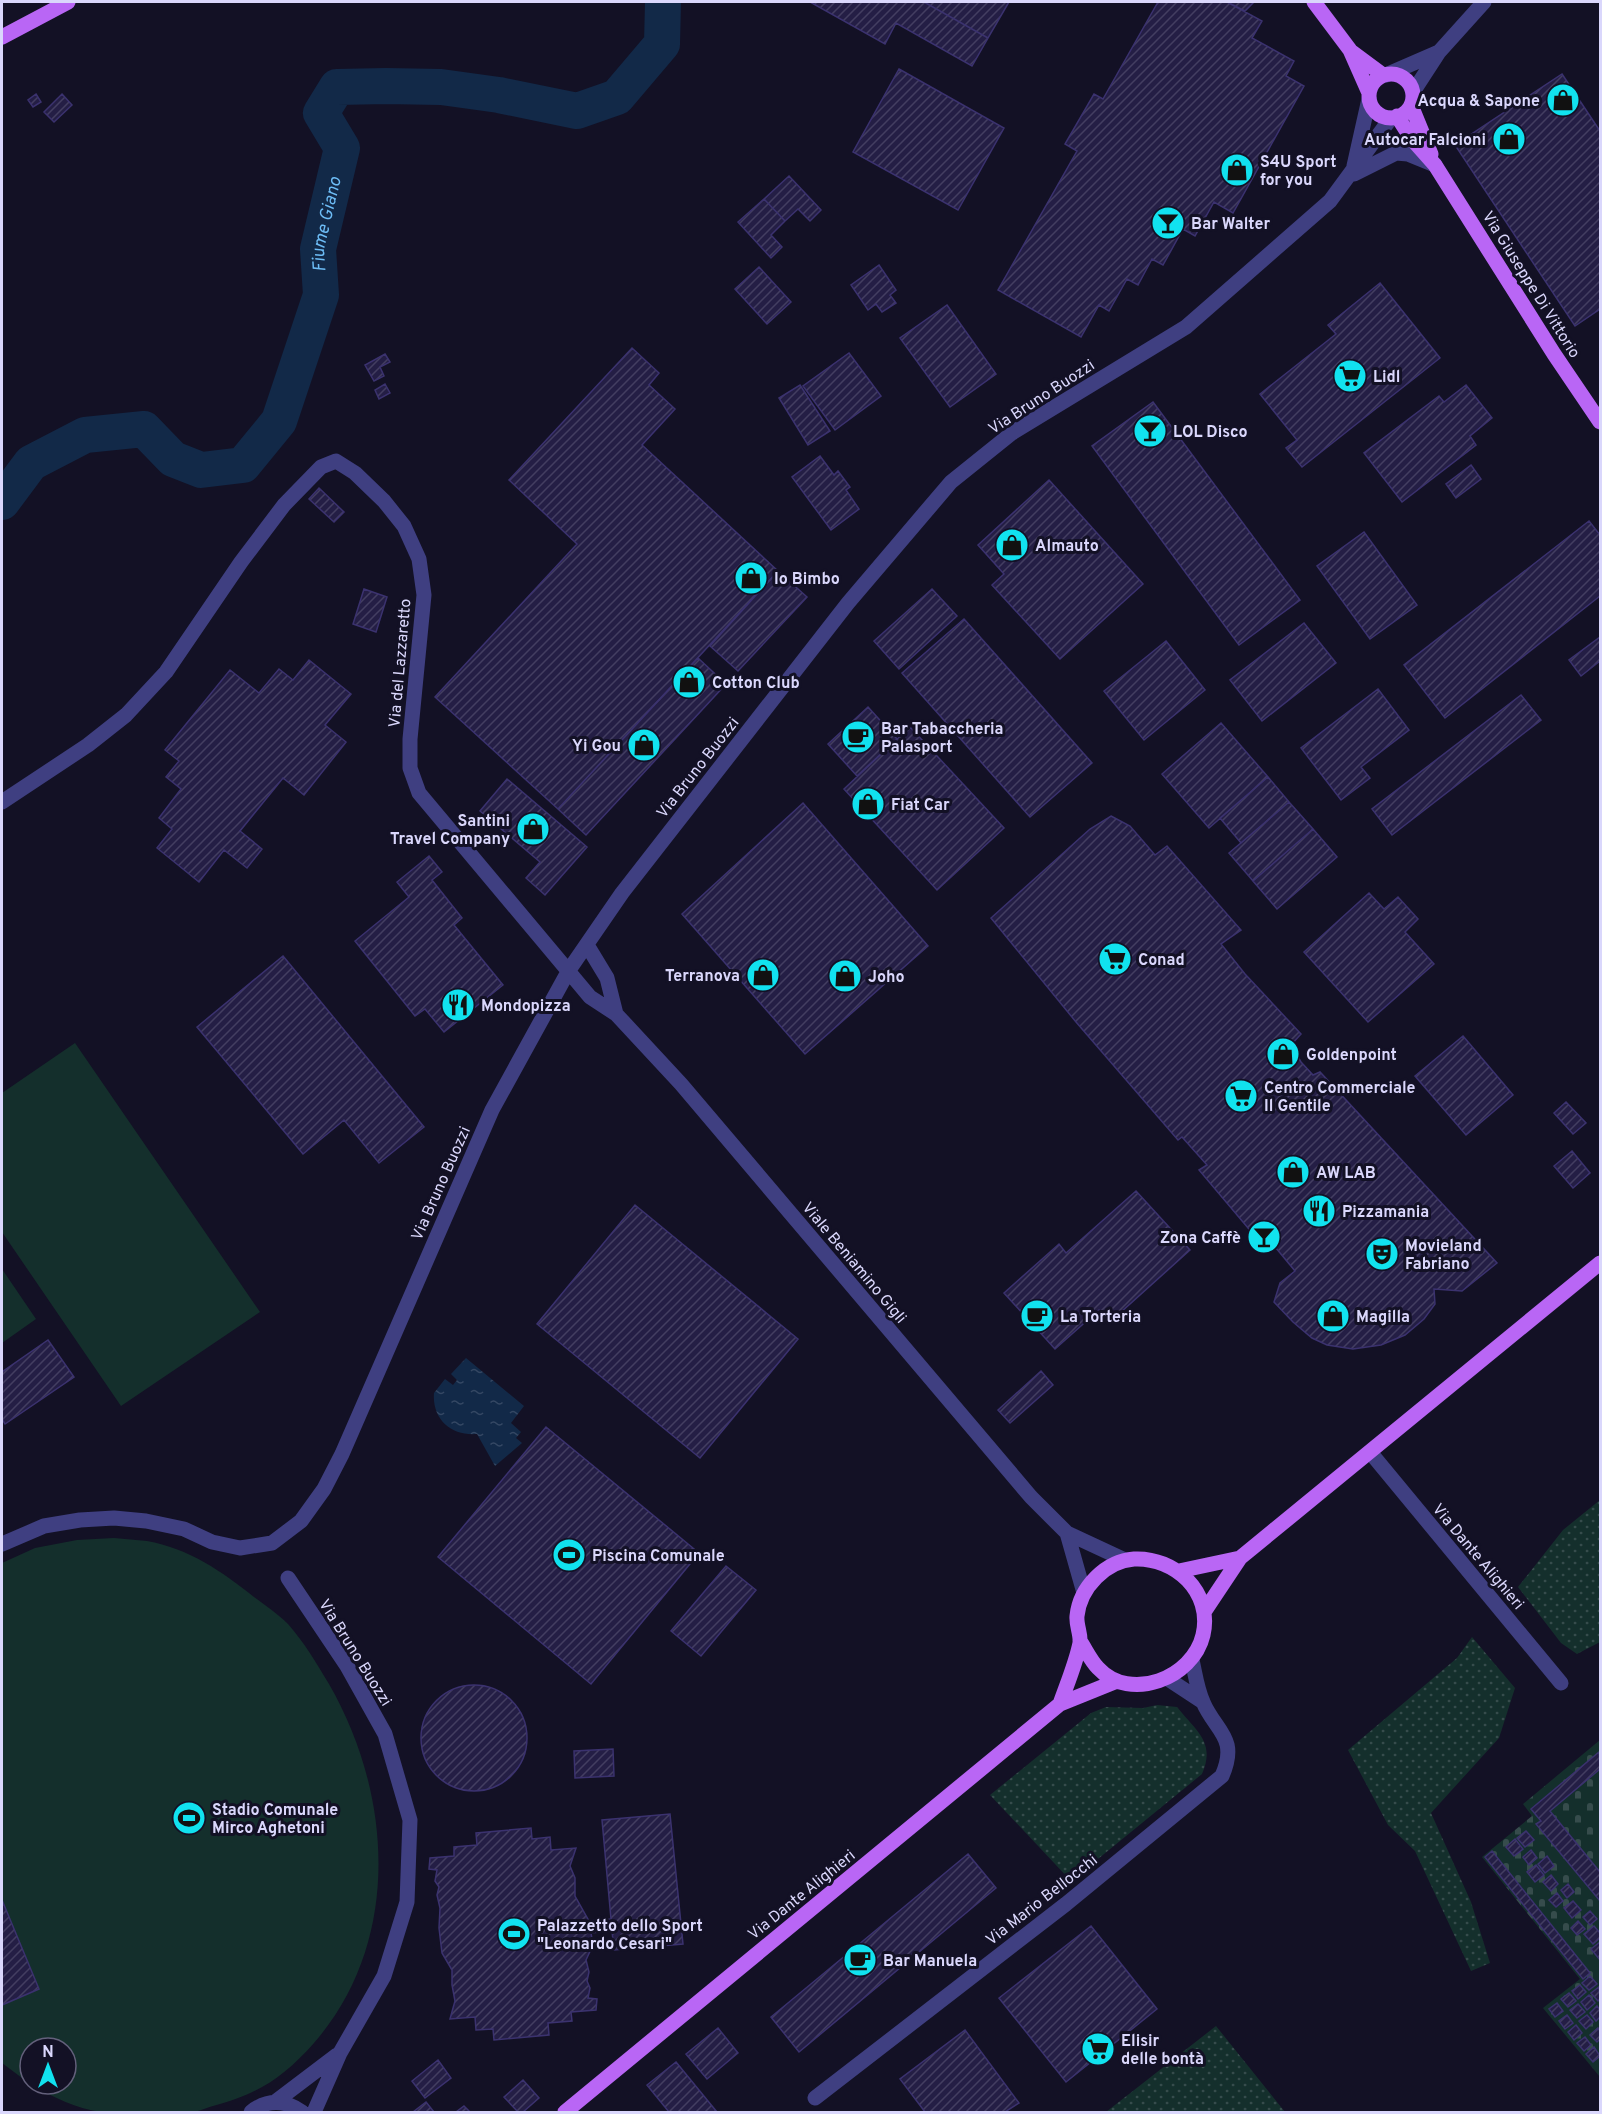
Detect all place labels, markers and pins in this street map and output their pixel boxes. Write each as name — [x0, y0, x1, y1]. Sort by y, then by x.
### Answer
shop icon: Acqua & Sapone — [1545, 82, 1581, 118]
place label: Acqua & Sapone — [1418, 92, 1540, 112]
shop icon: Autocar Falcioni — [1491, 121, 1527, 157]
place label: Autocar Falcioni — [1364, 131, 1486, 151]
shop icon: S4U Sport for you — [1219, 152, 1255, 188]
place label: S4U Sport for you — [1260, 153, 1337, 191]
bar icon: Bar Walter — [1150, 205, 1186, 241]
place label: Bar Walter — [1191, 215, 1270, 235]
supermarket icon: Lidl — [1332, 358, 1368, 394]
place label: Lidl — [1373, 368, 1400, 388]
bar icon: LOL Disco — [1132, 413, 1168, 449]
place label: LOL Disco — [1173, 423, 1248, 443]
shop icon: Almauto — [994, 527, 1030, 563]
place label: Almauto — [1035, 537, 1099, 557]
shop icon: Io Bimbo — [733, 560, 769, 596]
place label: Io Bimbo — [774, 570, 840, 590]
shop icon: Cotton Club — [671, 664, 707, 700]
place label: Cotton Club — [712, 674, 800, 694]
cafe icon: Bar Tabaccheria Palasport — [840, 719, 876, 755]
place label: Bar Tabaccheria Palasport — [881, 720, 1004, 758]
shop icon: Yi Gou — [626, 727, 662, 763]
place label: Yi Gou — [572, 737, 621, 757]
shop icon: Fiat Car — [850, 786, 886, 822]
place label: Fiat Car — [891, 796, 950, 816]
shop icon: Santini Travel Company — [515, 811, 551, 847]
place label: Santini Travel Company — [390, 812, 510, 850]
supermarket icon: Conad — [1097, 941, 1133, 977]
place label: Conad — [1138, 951, 1185, 971]
shop icon: Terranova — [745, 957, 781, 993]
shop icon: Joho — [827, 958, 863, 994]
place label: Terranova — [665, 967, 740, 987]
place label: Joho — [868, 968, 905, 988]
restaurant icon: Mondopizza — [440, 987, 476, 1023]
place label: Mondopizza — [481, 997, 571, 1017]
shop icon: Goldenpoint — [1265, 1036, 1301, 1072]
place label: Goldenpoint — [1306, 1046, 1397, 1066]
supermarket icon: Centro Commerciale Il Gentile — [1223, 1078, 1259, 1114]
place label: Centro Commerciale Il Gentile — [1264, 1079, 1416, 1117]
shop icon: AW LAB — [1275, 1154, 1311, 1190]
place label: AW LAB — [1316, 1164, 1376, 1184]
restaurant icon: Pizzamania — [1301, 1193, 1337, 1229]
place label: Pizzamania — [1342, 1203, 1429, 1223]
bar icon: Zona Caffè — [1246, 1219, 1282, 1255]
place label: Zona Caffè — [1160, 1229, 1241, 1249]
theatre icon: Movieland Fabriano — [1364, 1236, 1400, 1272]
place label: Movieland Fabriano — [1405, 1237, 1482, 1275]
cafe icon: La Torteria — [1019, 1298, 1055, 1334]
shop icon: Magilla — [1315, 1298, 1351, 1334]
place label: La Torteria — [1060, 1308, 1141, 1328]
place label: Magilla — [1356, 1308, 1410, 1328]
sports icon: Piscina Comunale — [551, 1537, 587, 1573]
place label: Piscina Comunale — [592, 1547, 725, 1567]
sports icon: Stadio Comunale Mirco Aghetoni — [171, 1800, 207, 1836]
place label: Stadio Comunale Mirco Aghetoni — [212, 1801, 338, 1839]
sports icon: Palazzetto dello Sport "Leonardo Cesari" — [496, 1916, 532, 1952]
place label: Palazzetto dello Sport "Leonardo Cesari" — [537, 1917, 703, 1955]
cafe icon: Bar Manuela — [842, 1942, 878, 1978]
place label: Bar Manuela — [883, 1952, 977, 1972]
supermarket icon: Elisir delle bontà — [1080, 2031, 1116, 2067]
place label: Elisir delle bontà — [1121, 2032, 1204, 2070]

